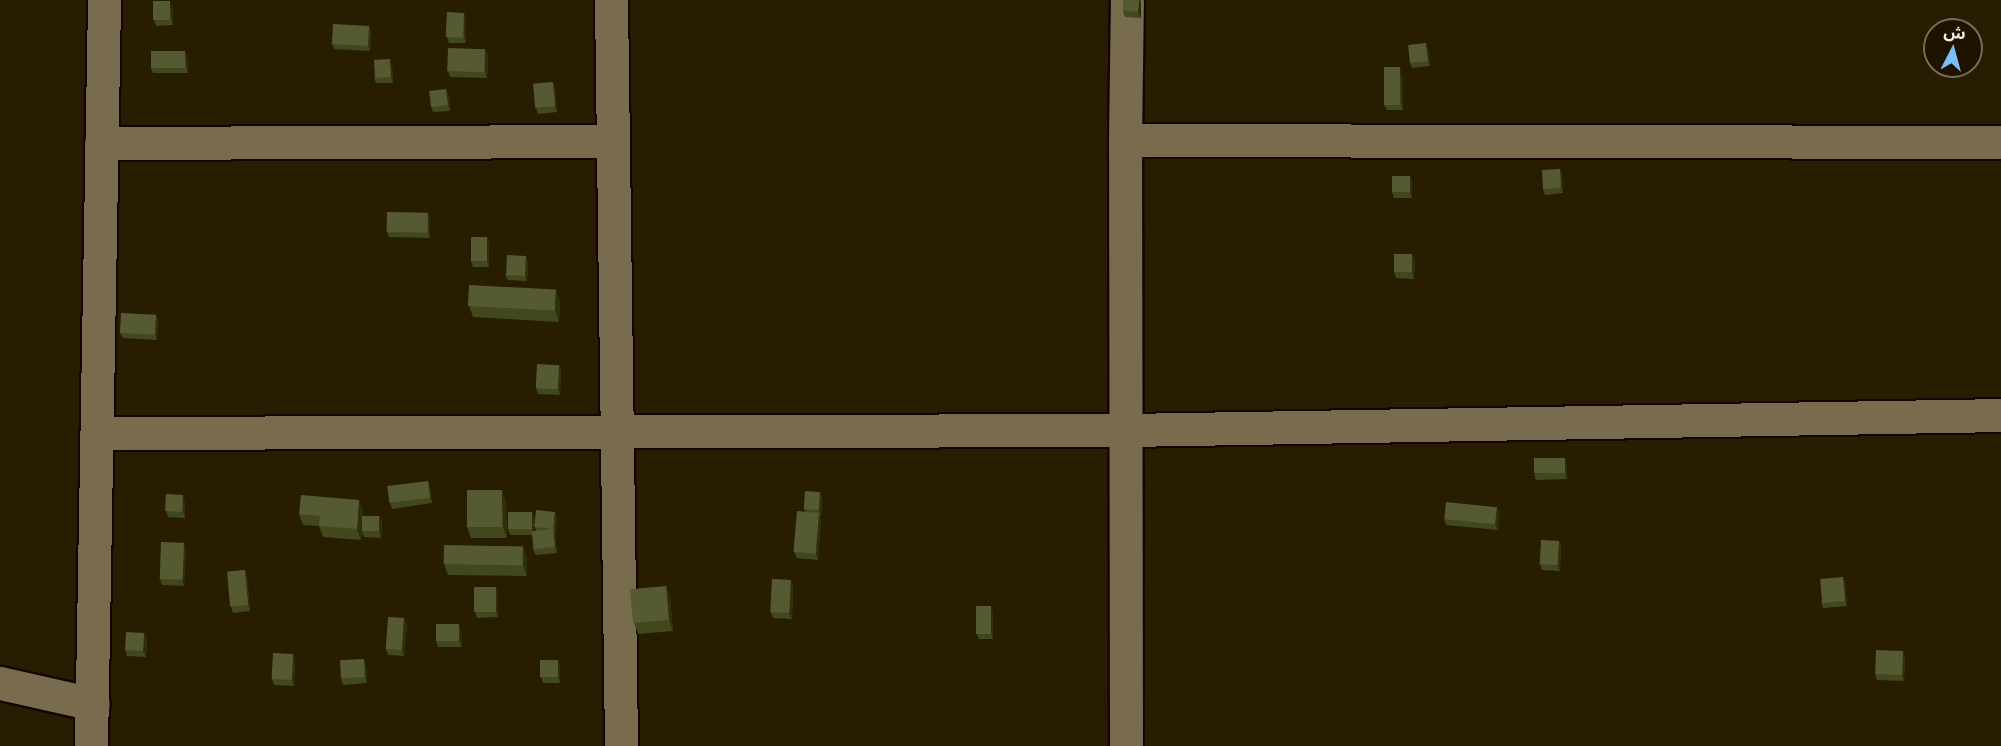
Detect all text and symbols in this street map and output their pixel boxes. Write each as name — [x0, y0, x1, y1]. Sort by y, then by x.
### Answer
north arrow — [1923, 18, 1983, 78]
text: ش — [1943, 22, 1967, 42]

